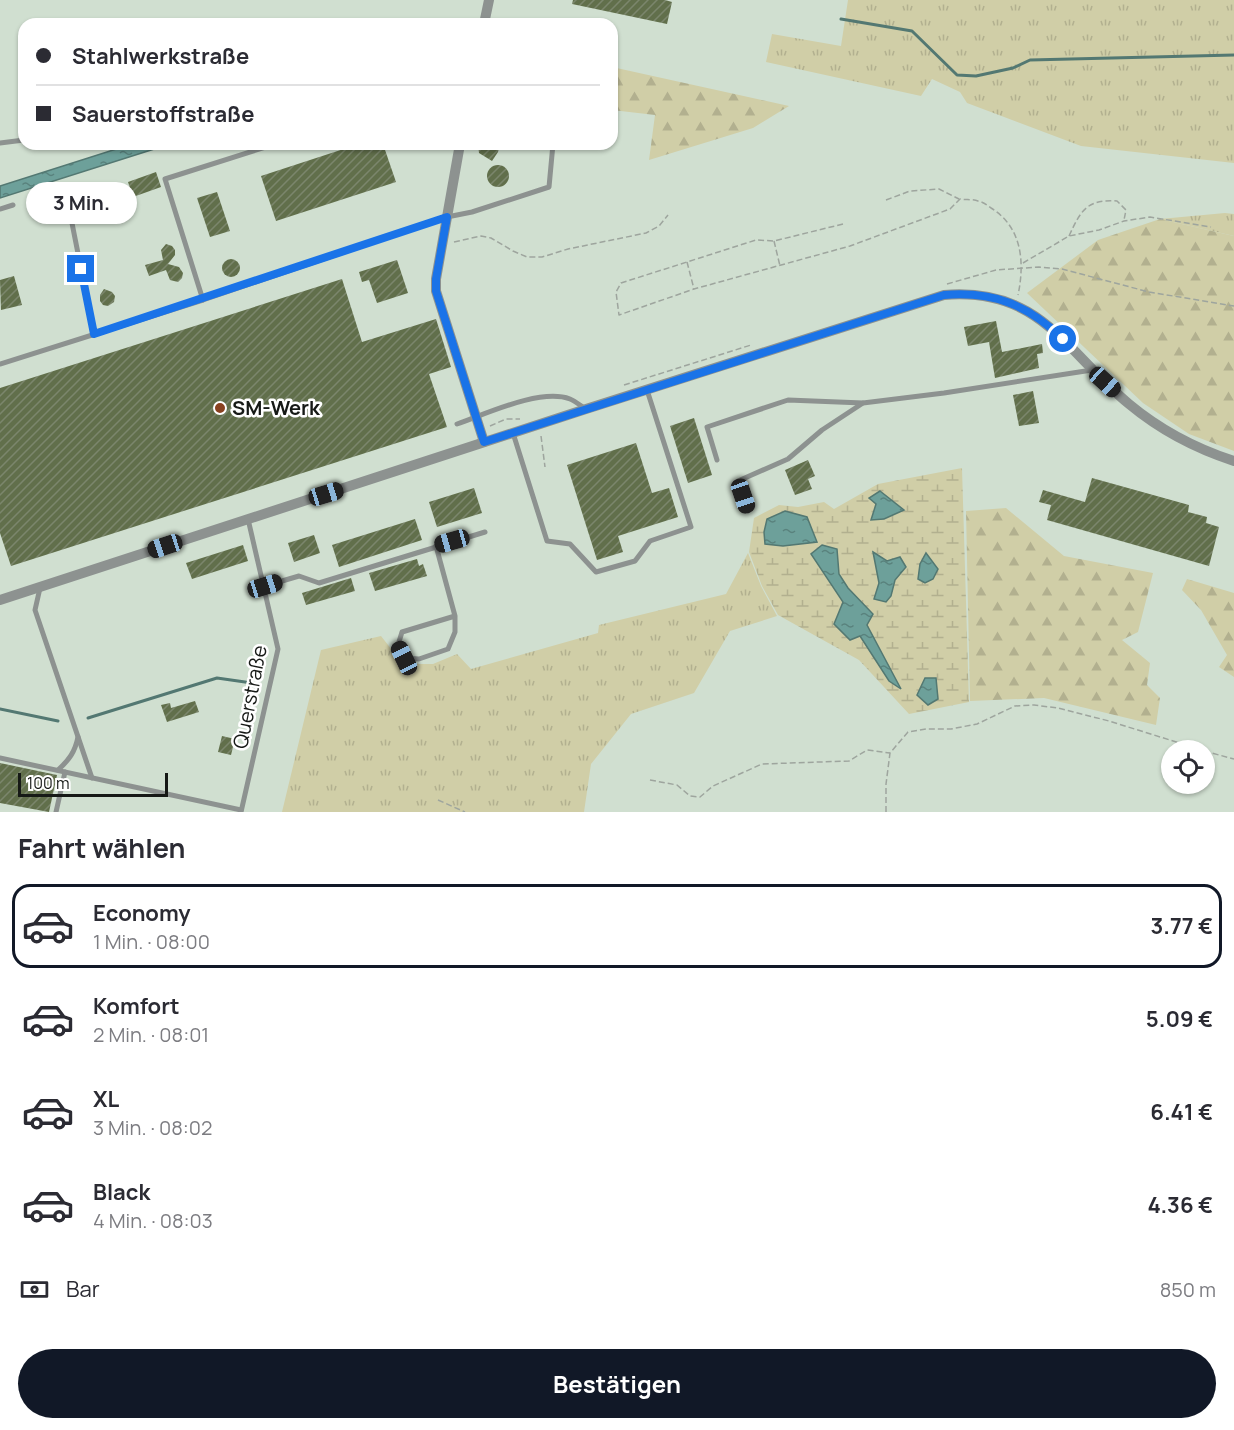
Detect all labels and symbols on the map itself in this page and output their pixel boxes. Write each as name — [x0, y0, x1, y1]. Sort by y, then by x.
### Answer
callout: 3 Min. — [26, 182, 136, 224]
route end — [67, 255, 94, 282]
route start — [1049, 325, 1076, 352]
car — [1086, 363, 1124, 401]
place label: SM-Werk — [232, 394, 321, 421]
marker: SM-Werk — [213, 401, 227, 415]
car — [729, 476, 757, 516]
car — [306, 480, 346, 508]
car — [432, 527, 472, 555]
car — [145, 532, 185, 560]
car — [245, 572, 285, 600]
car — [388, 638, 420, 678]
street label: Querstraße — [226, 643, 273, 751]
scale bar — [18, 770, 168, 798]

